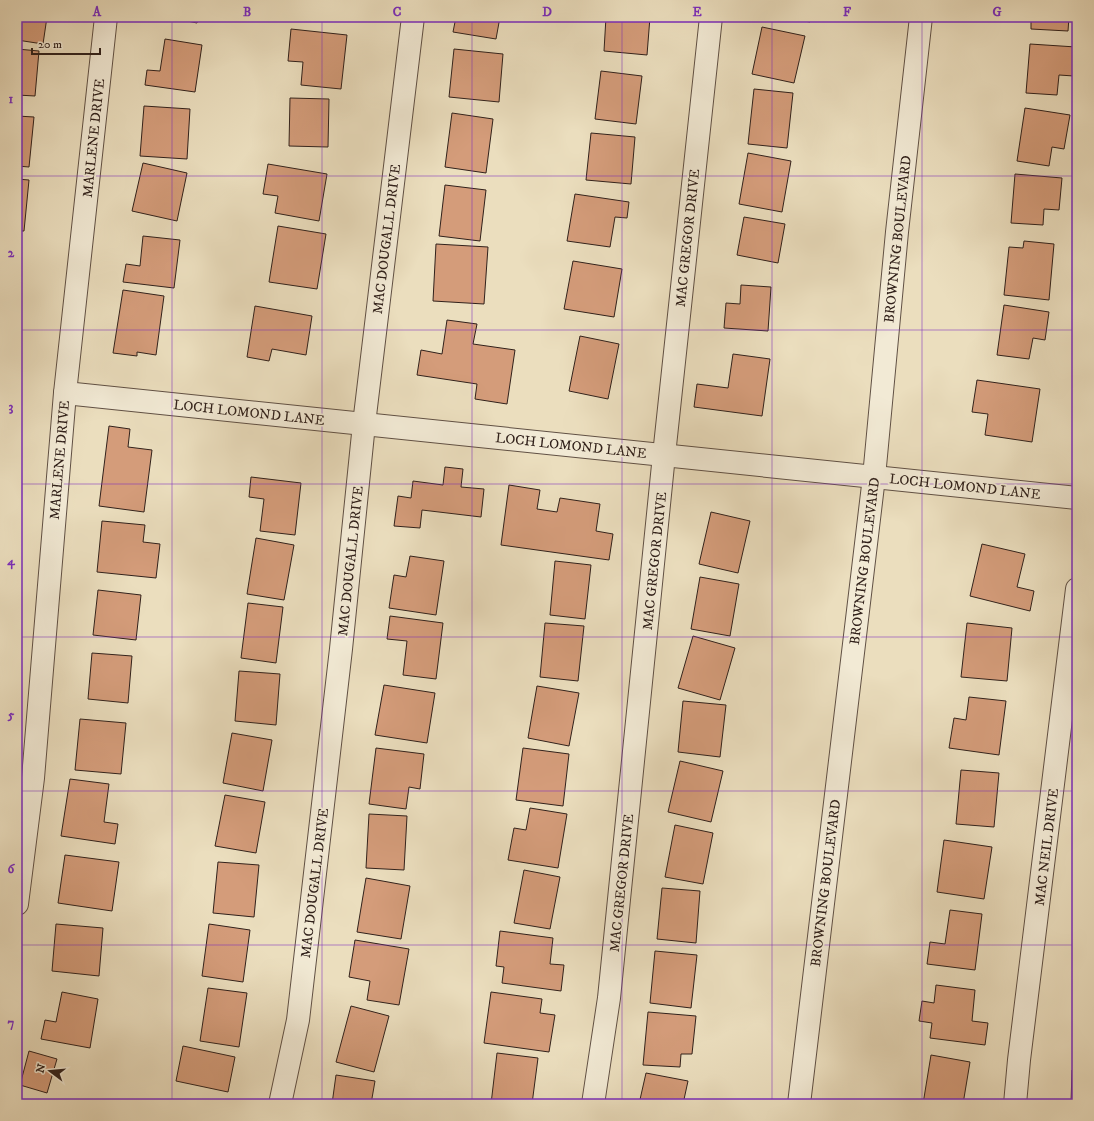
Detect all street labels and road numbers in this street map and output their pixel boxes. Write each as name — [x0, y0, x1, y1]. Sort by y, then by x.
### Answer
street label: MARLENE DRIVE — [79, 78, 109, 199]
street label: BROWNING BOULEVARD — [880, 154, 916, 324]
street label: MAC DOUGALL DRIVE — [369, 163, 405, 315]
street label: MAC GREGOR DRIVE — [672, 168, 704, 308]
street label: LOCH LOMOND LANE — [172, 396, 325, 430]
street label: MARLENE DRIVE — [46, 400, 74, 520]
street label: LOCH LOMOND LANE — [494, 429, 647, 463]
street label: LOCH LOMOND LANE — [888, 470, 1041, 504]
street label: BROWNING BOULEVARD — [846, 476, 884, 646]
street label: MAC DOUGALL DRIVE — [334, 485, 368, 637]
street label: MAC GREGOR DRIVE — [639, 491, 671, 631]
street label: MAC NEIL DRIVE — [1031, 787, 1063, 907]
street label: BROWNING BOULEVARD — [807, 798, 845, 968]
street label: MAC DOUGALL DRIVE — [297, 807, 333, 959]
street label: MAC GREGOR DRIVE — [606, 813, 638, 953]

